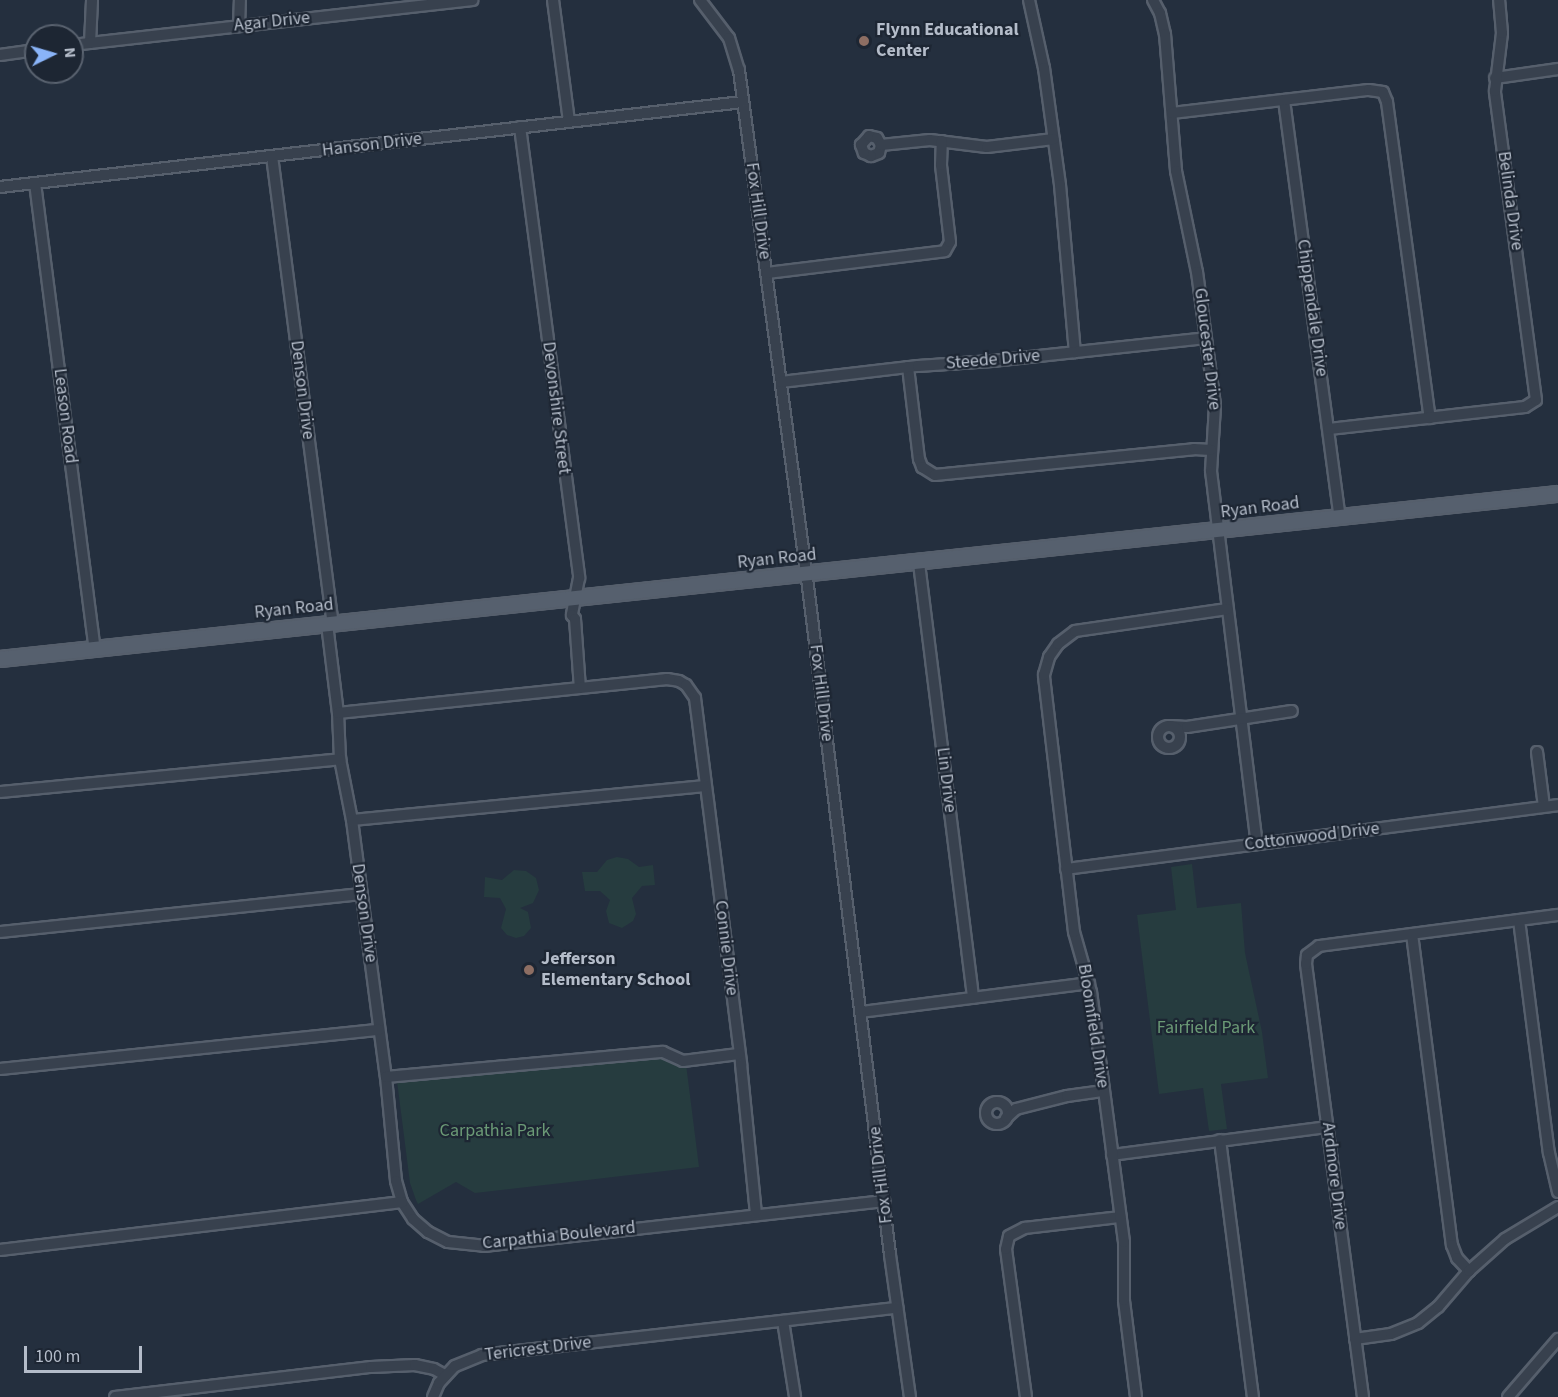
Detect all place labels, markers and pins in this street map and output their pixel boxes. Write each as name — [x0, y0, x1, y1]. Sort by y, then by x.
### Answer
place label: Flynn Educational Center — [876, 20, 1019, 63]
marker: Flynn Educational Center — [857, 34, 871, 48]
place label: Jefferson Elementary School — [541, 949, 691, 992]
marker: Jefferson Elementary School — [522, 963, 536, 977]

